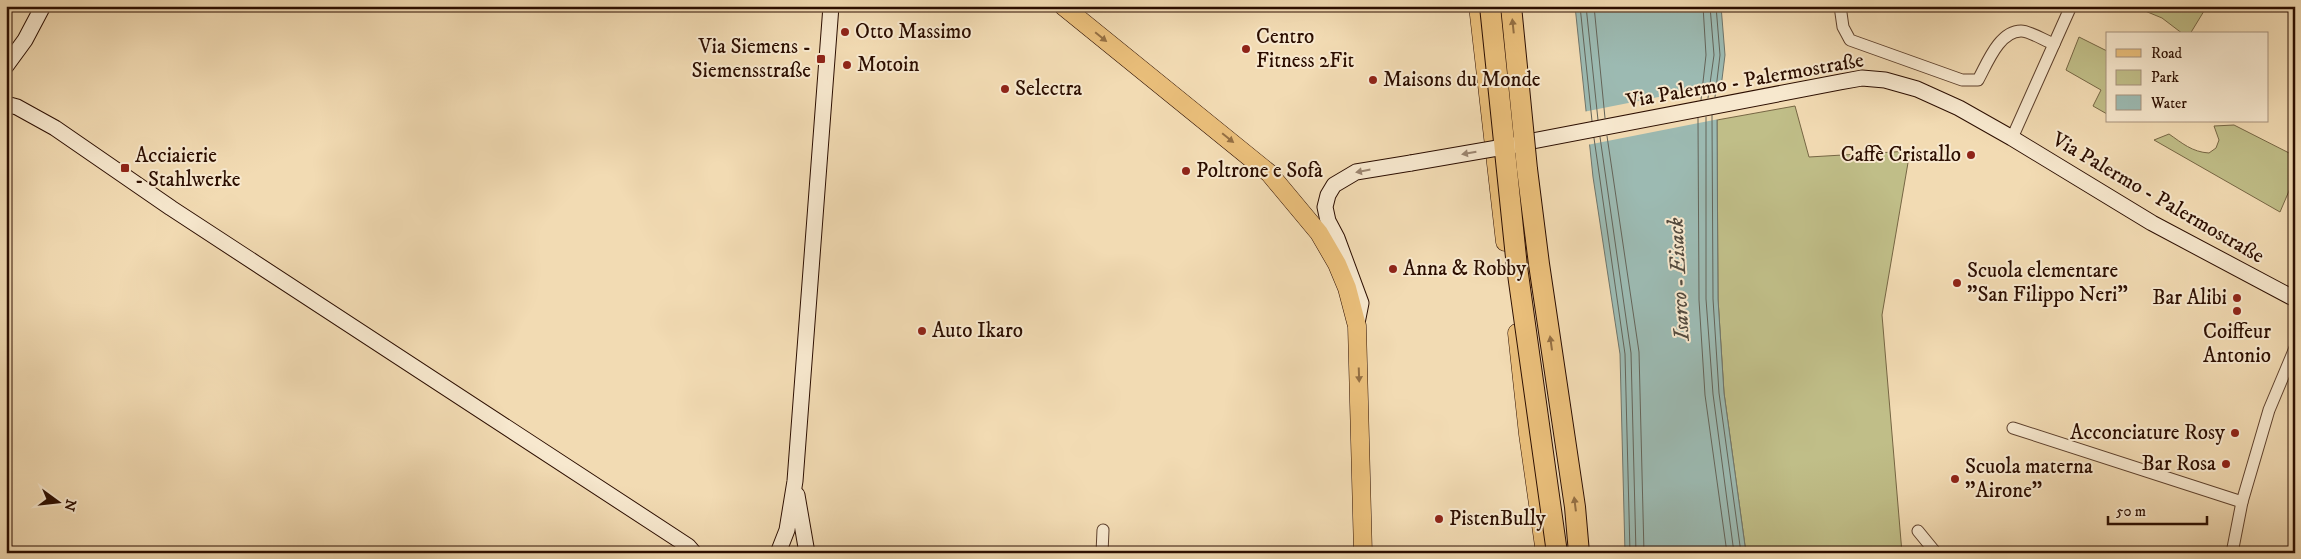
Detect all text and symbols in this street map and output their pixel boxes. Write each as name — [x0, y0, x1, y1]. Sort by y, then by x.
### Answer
one-way arrow — [1509, 17, 1517, 33]
place label: Otto Massimo — [855, 19, 972, 45]
place label: Centro Fitness 2Fit — [1256, 24, 1355, 74]
marker: Otto Massimo — [839, 26, 851, 38]
one-way arrow — [1094, 31, 1107, 42]
legend — [2106, 32, 2268, 122]
place label: Via Siemens - Siemensstraße — [692, 34, 811, 84]
marker: Centro Fitness 2Fit — [1240, 43, 1252, 55]
text: Road — [2151, 44, 2183, 63]
street label: Via Palermo - Palermostraße — [1623, 47, 1866, 115]
place label: Motoin — [857, 52, 919, 78]
marker: Via Siemens - Siemensstraße — [815, 53, 827, 65]
marker: Motoin — [841, 59, 853, 71]
place label: Maisons du Monde — [1383, 67, 1541, 93]
text: Park — [2151, 68, 2180, 87]
marker: Maisons du Monde — [1367, 74, 1379, 86]
place label: Selectra — [1015, 76, 1082, 102]
marker: Selectra — [999, 83, 1011, 95]
text: Water — [2150, 94, 2187, 113]
street label: Via Palermo - Palermostraße — [2046, 126, 2269, 270]
one-way arrow — [1222, 133, 1235, 144]
place label: Caffè Cristallo — [1841, 142, 1961, 168]
place label: Acciaierie - Stahlwerke — [135, 143, 241, 193]
one-way arrow — [1460, 149, 1476, 157]
marker: Caffè Cristallo — [1965, 149, 1977, 161]
place label: Poltrone e Sofà — [1196, 158, 1323, 184]
marker: Acciaierie - Stahlwerke — [119, 162, 131, 174]
marker: Poltrone e Sofà — [1180, 165, 1192, 177]
one-way arrow — [1356, 167, 1371, 175]
water label: Isarco - Eisack — [1662, 216, 1696, 343]
place label: Anna & Robby — [1403, 256, 1527, 282]
place label: Scuola elementare "San Filippo Neri" — [1967, 258, 2128, 308]
marker: Anna & Robby — [1387, 263, 1399, 275]
marker: Scuola elementare "San Filippo Neri" — [1951, 277, 1963, 289]
place label: Bar Alibi — [2152, 285, 2227, 311]
marker: Bar Alibi — [2231, 292, 2243, 304]
marker: Coiffeur Antonio — [2231, 305, 2243, 317]
place label: Auto Ikaro — [932, 318, 1023, 344]
place label: Coiffeur Antonio — [2203, 319, 2271, 369]
marker: Auto Ikaro — [916, 325, 928, 337]
one-way arrow — [1547, 335, 1555, 351]
one-way arrow — [1355, 367, 1363, 383]
place label: Acconciature Rosy — [2070, 420, 2226, 446]
marker: Acconciature Rosy — [2229, 427, 2241, 439]
place label: Bar Rosa — [2141, 451, 2216, 477]
place label: Scuola materna "Airone" — [1965, 454, 2093, 504]
marker: Bar Rosa — [2220, 458, 2232, 470]
marker: Scuola materna "Airone" — [1949, 473, 1961, 485]
north arrow — [32, 476, 82, 526]
scale bar — [2108, 494, 2207, 526]
one-way arrow — [1571, 496, 1579, 512]
text: N — [59, 497, 80, 513]
text: 50 m — [2116, 502, 2146, 521]
place label: PistenBully — [1449, 506, 1547, 532]
marker: PistenBully — [1433, 513, 1445, 525]

